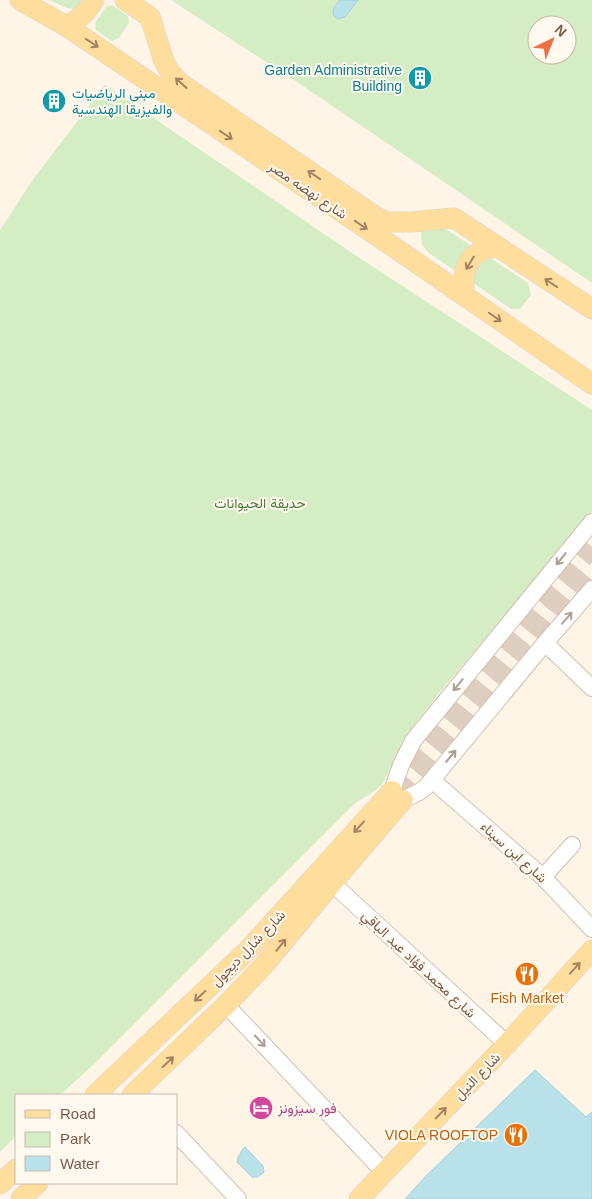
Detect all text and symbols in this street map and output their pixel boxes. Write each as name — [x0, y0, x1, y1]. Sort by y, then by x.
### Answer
north arrow — [527, 15, 577, 65]
text: N — [552, 21, 570, 40]
one-way arrow — [84, 39, 98, 49]
place label: Garden Administrative Building — [264, 62, 402, 94]
building icon: Garden Administrative Building — [407, 65, 433, 91]
one-way arrow — [174, 77, 187, 89]
place label: مبنى الرياضيات والفيزيقا الهندسية — [72, 85, 172, 118]
building icon: مبنى الرياضيات والفيزيقا الهندسية — [41, 88, 67, 114]
one-way arrow — [219, 130, 233, 140]
street label: شارع نهضه مصر — [263, 157, 350, 225]
one-way arrow — [308, 170, 322, 180]
one-way arrow — [354, 220, 368, 230]
one-way arrow — [464, 256, 474, 270]
one-way arrow — [545, 277, 559, 287]
one-way arrow — [488, 312, 502, 322]
park label: حديقة الحيوانات — [214, 495, 306, 512]
one-way arrow — [556, 553, 567, 566]
one-way arrow — [561, 612, 572, 625]
one-way arrow — [453, 679, 464, 692]
one-way arrow — [445, 750, 457, 763]
street label: شارع ابن سيناء — [476, 818, 550, 888]
one-way arrow — [353, 821, 365, 834]
street label: شارع شارل ديجول — [208, 907, 291, 992]
street label: شارع محمد فؤاد عبد الباقي — [356, 907, 479, 1024]
one-way arrow — [275, 939, 286, 952]
restaurant icon: Fish Market — [514, 961, 540, 987]
one-way arrow — [570, 962, 581, 975]
one-way arrow — [194, 990, 206, 1002]
place label: Fish Market — [490, 990, 564, 1006]
one-way arrow — [254, 1034, 266, 1047]
street label: شارع النيل — [451, 1049, 505, 1105]
one-way arrow — [161, 1056, 174, 1068]
legend — [15, 1094, 178, 1184]
hotel icon: فور سيزونز — [248, 1095, 274, 1121]
place label: فور سيزونز — [277, 1100, 337, 1117]
text: Road — [60, 1105, 96, 1122]
one-way arrow — [435, 1107, 447, 1119]
restaurant icon: VIOLA ROOFTOP — [503, 1122, 529, 1148]
place label: VIOLA ROOFTOP — [385, 1127, 498, 1143]
text: Park — [60, 1130, 91, 1147]
text: Water — [60, 1155, 99, 1172]

